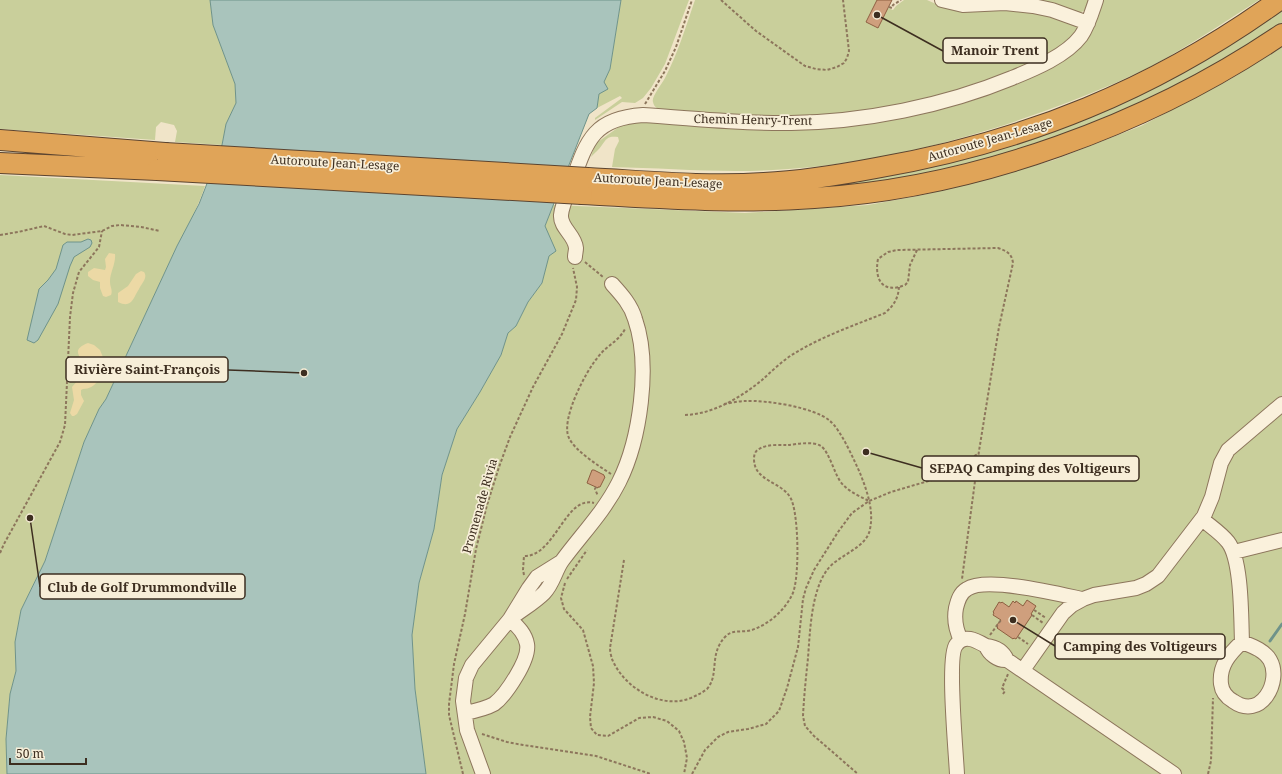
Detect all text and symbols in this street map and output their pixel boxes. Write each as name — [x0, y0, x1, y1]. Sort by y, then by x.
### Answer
callout: Manoir Trent — [943, 38, 1047, 63]
text: Manoir Trent — [951, 41, 1039, 59]
street label: Chemin Henry-Trent — [694, 110, 812, 129]
street label: Autoroute Jean-Lesage — [926, 114, 1054, 165]
street label: Autoroute Jean-Lesage — [270, 151, 400, 174]
street label: Autoroute Jean-Lesage — [593, 169, 723, 192]
callout: Rivière Saint-François — [66, 357, 228, 382]
text: Rivière Saint-François — [74, 360, 220, 378]
street label: Promenade Rivia — [458, 456, 501, 555]
callout: SEPAQ Camping des Voltigeurs — [922, 456, 1139, 481]
text: SEPAQ Camping des Voltigeurs — [929, 459, 1131, 477]
callout: Club de Golf Drummondville — [40, 574, 245, 599]
text: Club de Golf Drummondville — [47, 578, 237, 596]
callout: Camping des Voltigeurs — [1055, 634, 1225, 659]
text: Camping des Voltigeurs — [1063, 637, 1217, 655]
scale bar — [10, 740, 86, 766]
text: 50 m — [16, 745, 44, 762]

